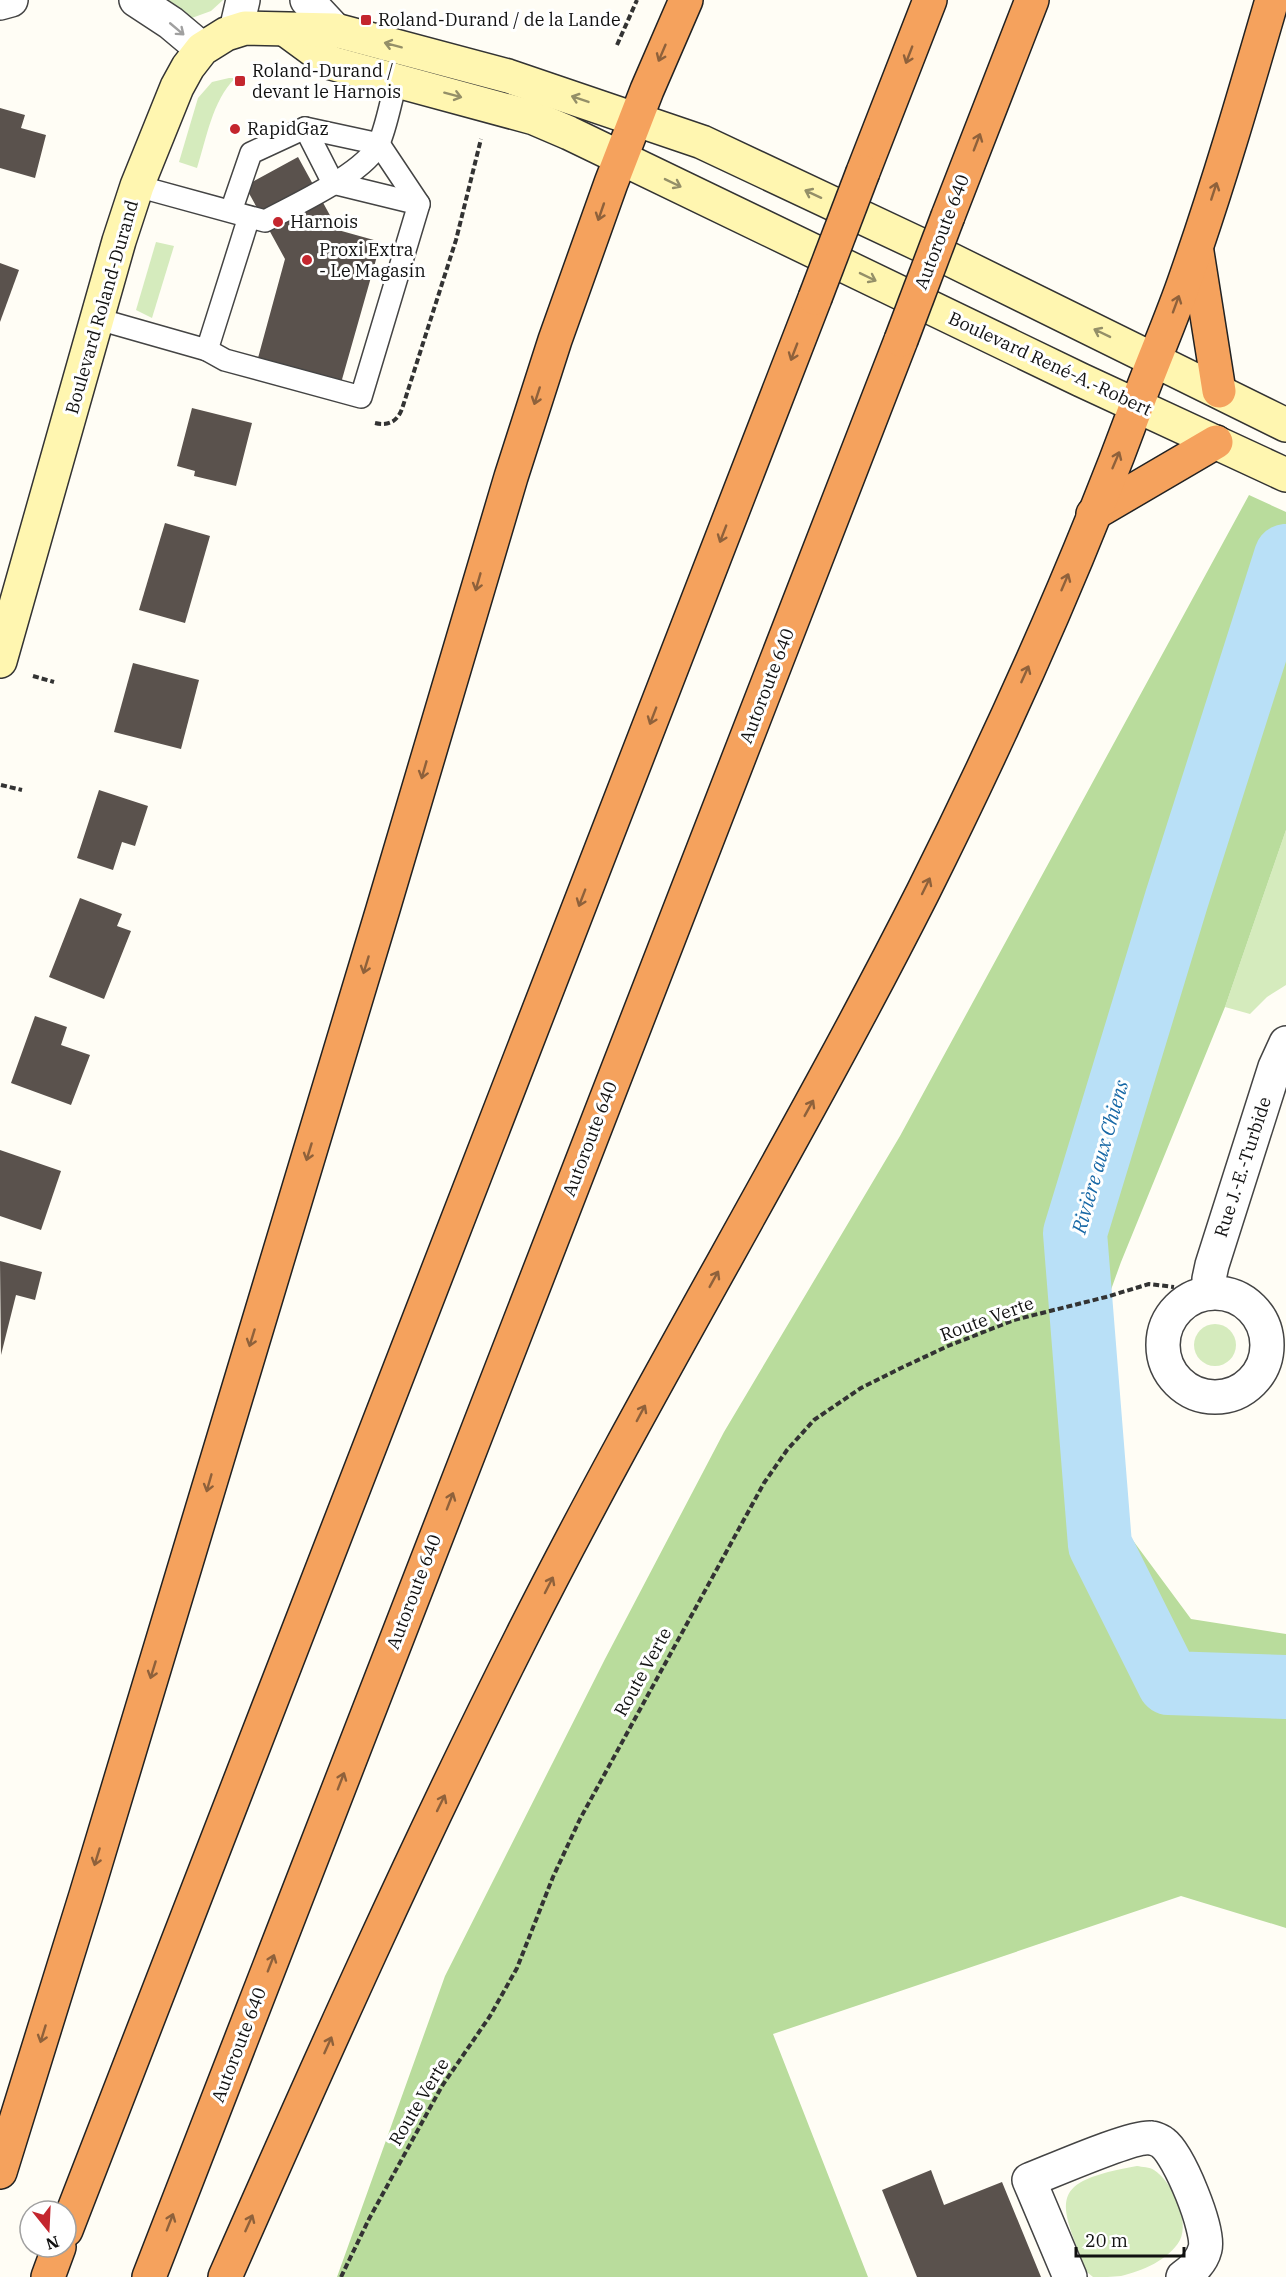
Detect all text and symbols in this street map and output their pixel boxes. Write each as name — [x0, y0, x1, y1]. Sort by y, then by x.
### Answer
place label: Roland-Durand / de la Lande — [378, 8, 621, 31]
marker: Roland-Durand / de la Lande — [359, 13, 373, 27]
one-way arrow — [169, 22, 184, 36]
one-way arrow — [384, 38, 403, 50]
one-way arrow — [656, 44, 667, 62]
one-way arrow — [903, 45, 914, 63]
place label: Roland-Durand / devant le Harnois — [252, 59, 401, 103]
marker: Roland-Durand / devant le Harnois — [233, 74, 247, 88]
one-way arrow — [443, 90, 462, 102]
one-way arrow — [572, 93, 590, 104]
place label: RapidGaz — [247, 117, 329, 140]
marker: RapidGaz — [228, 122, 242, 136]
one-way arrow — [972, 133, 983, 151]
street label: Autoroute 640 — [909, 171, 974, 293]
one-way arrow — [664, 178, 682, 190]
one-way arrow — [1209, 182, 1220, 201]
one-way arrow — [804, 188, 822, 200]
street label: Boulevard Roland-Durand — [60, 197, 143, 417]
one-way arrow — [594, 202, 605, 221]
place label: Harnois — [290, 210, 358, 233]
marker: Harnois — [271, 215, 285, 229]
place label: Proxi Extra - Le Magasin — [319, 238, 426, 282]
marker: Proxi Extra - Le Magasin — [300, 253, 314, 267]
one-way arrow — [858, 271, 876, 283]
one-way arrow — [1172, 296, 1183, 314]
street label: Boulevard René-A.-Robert — [945, 306, 1156, 421]
one-way arrow — [1094, 327, 1112, 339]
one-way arrow — [788, 343, 799, 361]
one-way arrow — [530, 386, 541, 405]
one-way arrow — [1111, 451, 1122, 470]
one-way arrow — [717, 524, 728, 543]
one-way arrow — [472, 572, 483, 591]
one-way arrow — [1060, 573, 1071, 591]
street label: Autoroute 640 — [734, 625, 799, 747]
one-way arrow — [1020, 665, 1031, 683]
one-way arrow — [647, 706, 658, 725]
one-way arrow — [418, 760, 429, 779]
one-way arrow — [920, 877, 932, 895]
one-way arrow — [576, 888, 587, 907]
one-way arrow — [360, 955, 371, 974]
water label: Rivière aux Chiens — [1064, 1076, 1135, 1238]
street label: Autoroute 640 — [557, 1078, 622, 1200]
street label: Rue J.-E.-Turbide — [1209, 1094, 1276, 1240]
one-way arrow — [803, 1100, 815, 1117]
one-way arrow — [303, 1142, 314, 1161]
one-way arrow — [708, 1271, 720, 1288]
street label: Route Verte — [937, 1291, 1037, 1346]
one-way arrow — [246, 1328, 257, 1347]
one-way arrow — [636, 1405, 647, 1423]
one-way arrow — [203, 1473, 214, 1492]
one-way arrow — [445, 1492, 456, 1511]
street label: Autoroute 640 — [381, 1531, 446, 1653]
one-way arrow — [543, 1576, 555, 1594]
street label: Route Verte — [609, 1623, 676, 1720]
one-way arrow — [147, 1660, 158, 1679]
one-way arrow — [337, 1772, 348, 1790]
one-way arrow — [436, 1794, 447, 1812]
one-way arrow — [91, 1847, 102, 1866]
one-way arrow — [266, 1954, 277, 1972]
street label: Autoroute 640 — [206, 1984, 271, 2106]
one-way arrow — [37, 2024, 48, 2043]
one-way arrow — [323, 2036, 334, 2054]
street label: Route Verte — [383, 2054, 454, 2150]
north arrow — [18, 2199, 78, 2259]
one-way arrow — [165, 2214, 176, 2232]
one-way arrow — [244, 2215, 255, 2233]
scale bar — [1076, 2220, 1184, 2258]
text: 20 m — [1085, 2229, 1128, 2252]
text: N — [44, 2232, 62, 2255]

